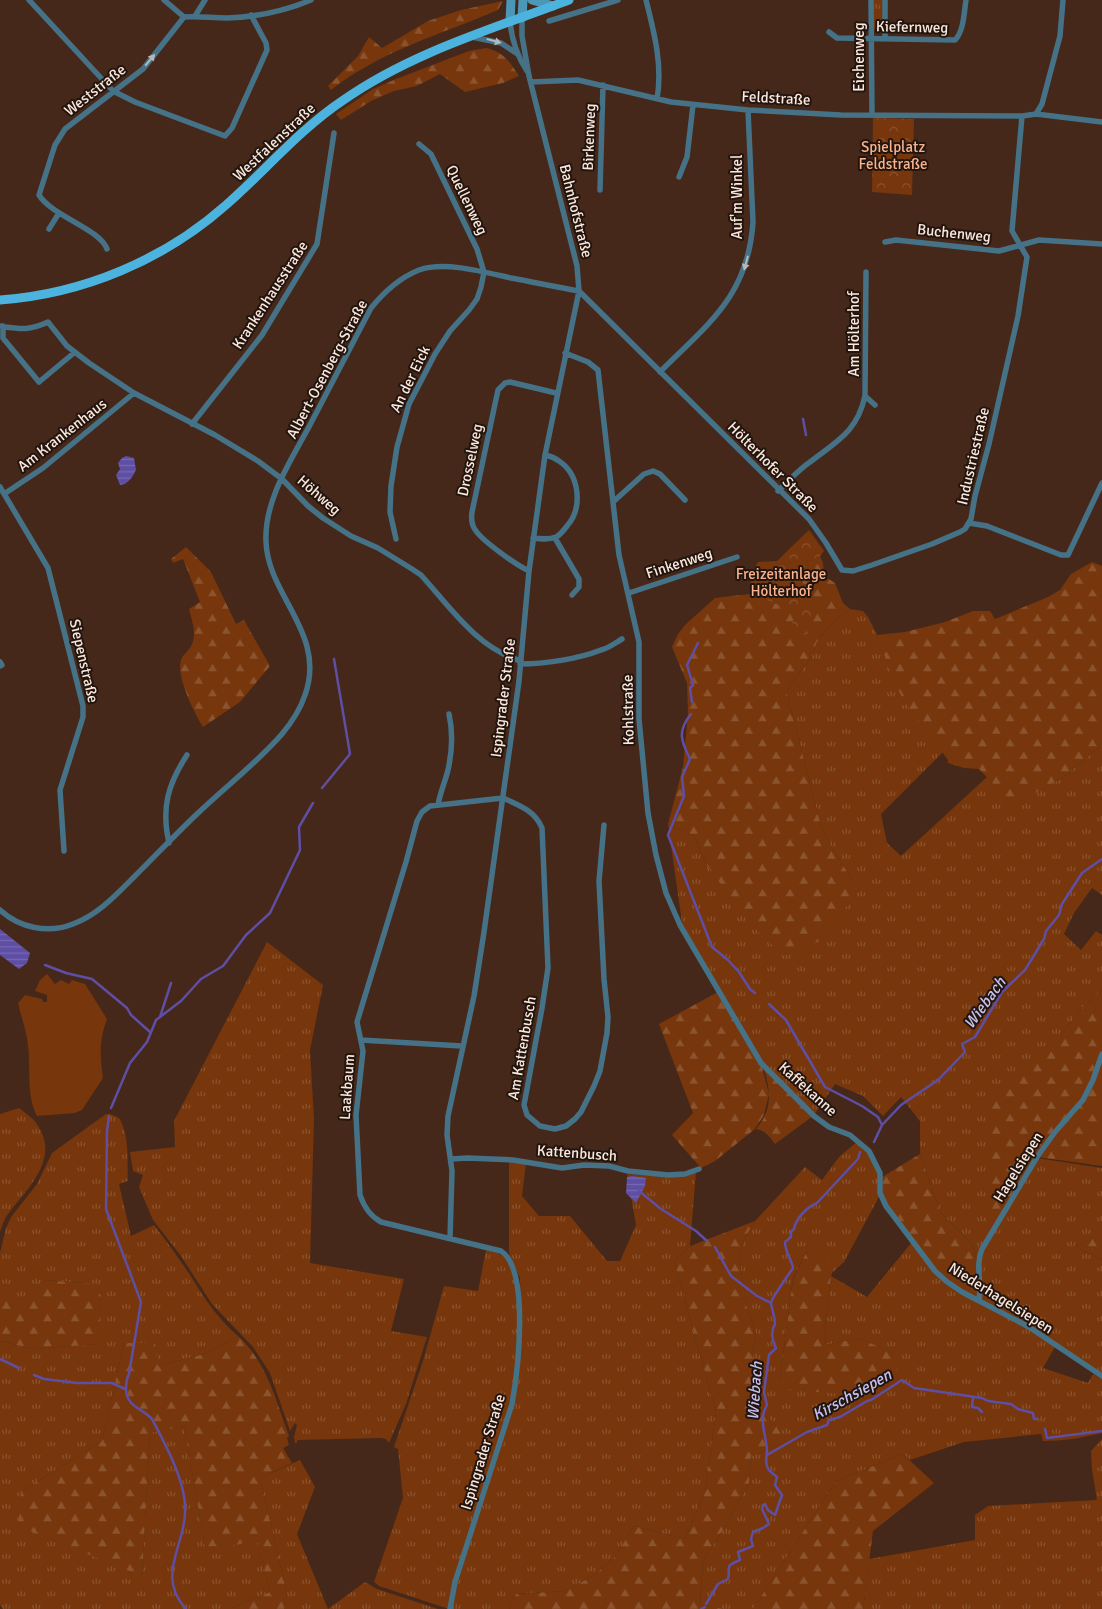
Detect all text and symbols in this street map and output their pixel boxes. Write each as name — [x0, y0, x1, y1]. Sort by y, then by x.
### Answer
street label: Kiefernweg — [876, 17, 948, 37]
street label: Eichenweg — [850, 22, 868, 92]
one-way arrow — [487, 38, 502, 46]
one-way arrow — [145, 54, 156, 67]
street label: Weststraße — [61, 60, 129, 120]
street label: Feldstraße — [741, 87, 811, 109]
street label: Westfalenstraße — [229, 99, 319, 185]
street label: Birkenweg — [579, 103, 599, 171]
park label: Spielplatz Feldstraße — [859, 138, 927, 173]
street label: Auf'm Winkel — [728, 155, 746, 239]
street label: Quellenweg — [442, 162, 492, 238]
street label: Bahnhofstraße — [556, 162, 596, 260]
street label: Buchenweg — [916, 220, 992, 246]
street label: Krankenhausstraße — [228, 238, 312, 352]
one-way arrow — [742, 255, 750, 270]
street label: Am Hölterhof — [845, 290, 863, 377]
street label: Albert-Osenberg-Straße — [283, 296, 371, 442]
street label: An der Eick — [386, 342, 434, 415]
street label: Am Krankenhaus — [14, 394, 110, 475]
street label: Industriestraße — [953, 405, 993, 507]
street label: Hölterhofer Straße — [724, 418, 822, 516]
street label: Drosselweg — [454, 422, 486, 498]
street label: Höhweg — [294, 471, 345, 519]
street label: Finkenweg — [643, 544, 715, 582]
park label: Freizeitanlage Hölterhof — [736, 565, 826, 600]
street label: Siepenstraße — [66, 617, 102, 705]
street label: Ispingrader Straße — [487, 637, 519, 759]
street label: Kohlstraße — [618, 674, 638, 746]
water label: Wiebach — [960, 972, 1011, 1033]
street label: Am Kattenbusch — [504, 995, 540, 1101]
street label: Laakbaum — [336, 1053, 358, 1121]
street label: Kaffekanne — [775, 1058, 841, 1120]
street label: Hagelsiepen — [989, 1129, 1047, 1205]
street label: Kattenbusch — [536, 1141, 618, 1165]
street label: Niederhagelsiepen — [945, 1259, 1057, 1337]
water label: Wiebach — [743, 1360, 767, 1421]
water label: Kirschsiepen — [809, 1364, 896, 1425]
street label: Ispingrader Straße — [457, 1392, 509, 1512]

